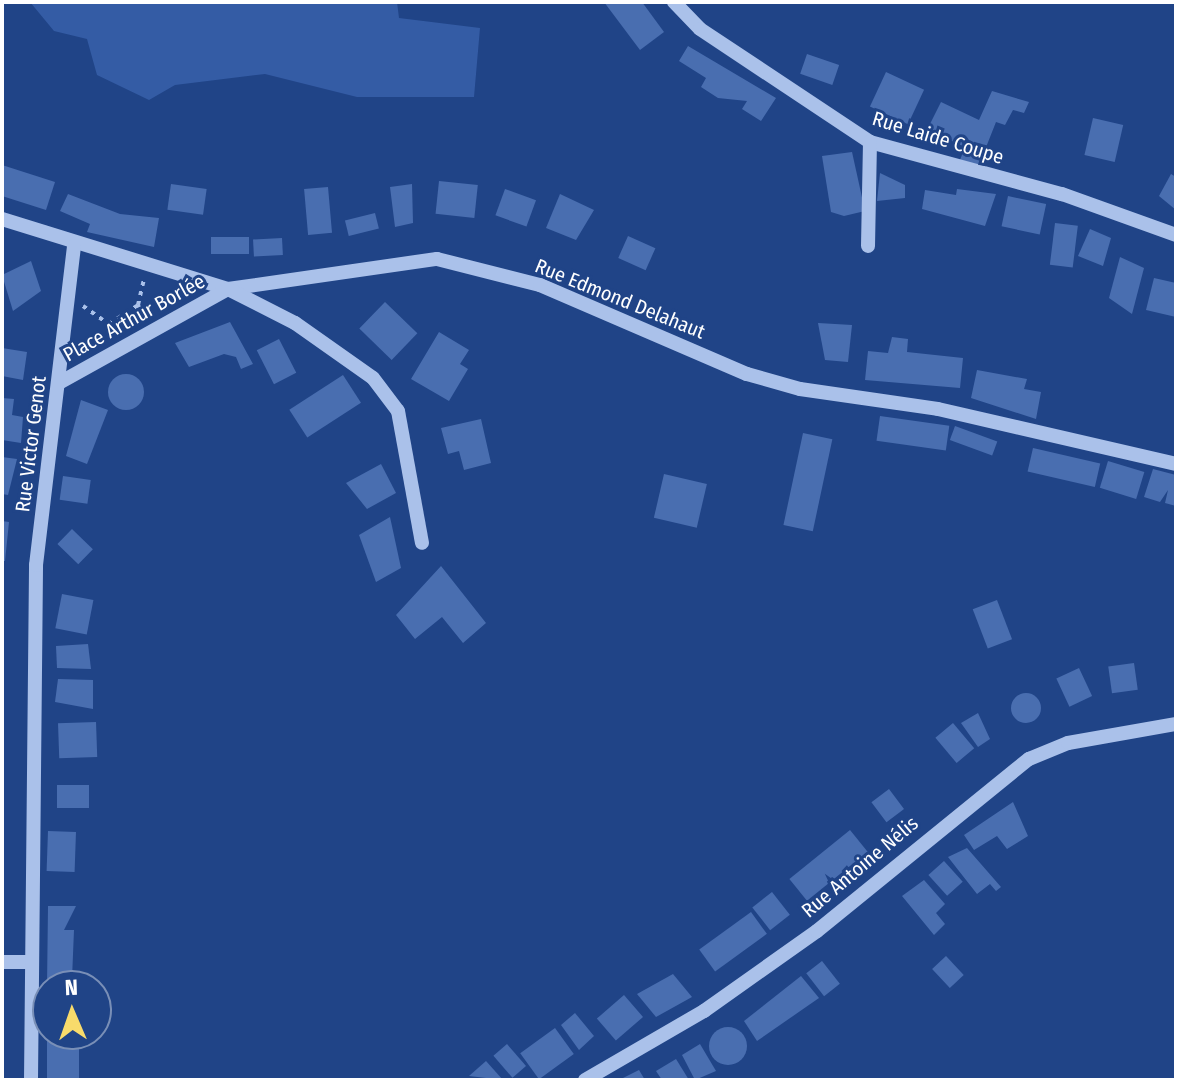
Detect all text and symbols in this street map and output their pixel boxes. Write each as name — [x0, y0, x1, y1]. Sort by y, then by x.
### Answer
street label: Rue Laide Coupe — [869, 107, 1007, 169]
street label: Rue Edmond Delahaut — [531, 254, 709, 344]
street label: Place Arthur Borlée — [59, 269, 209, 367]
street label: Rue Victor Genot — [11, 374, 51, 514]
street label: Rue Antoine Nélis — [797, 811, 923, 923]
north arrow — [32, 970, 112, 1050]
text: N — [64, 974, 78, 1001]

